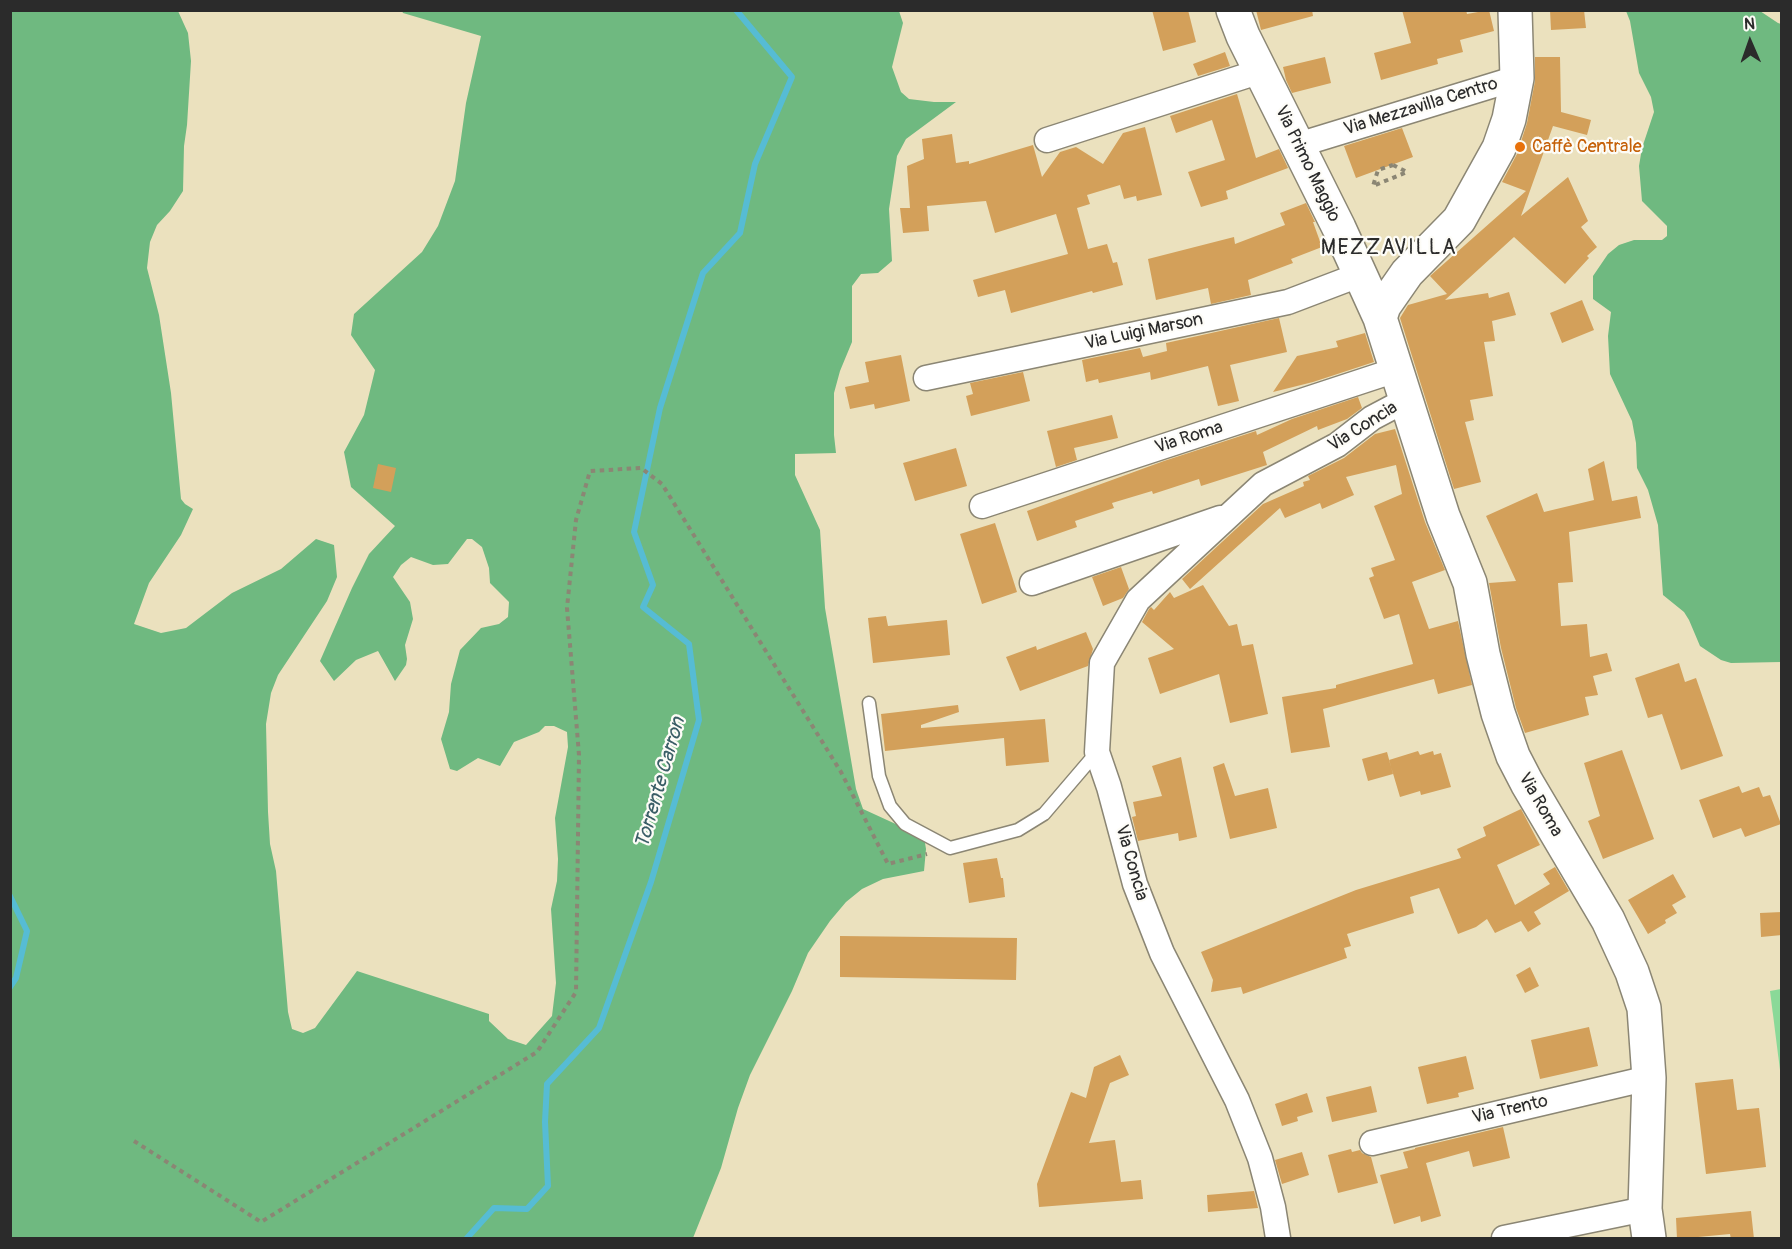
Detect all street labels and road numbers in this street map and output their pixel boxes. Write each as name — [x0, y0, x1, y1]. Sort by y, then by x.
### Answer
street label: Via Mezzavilla Centro — [1341, 73, 1501, 141]
street label: Via Primo Maggio — [1269, 102, 1345, 226]
street label: Via Luigi Marson — [1083, 309, 1205, 355]
street label: Via Concia — [1324, 397, 1402, 457]
street label: Via Roma — [1152, 417, 1226, 459]
street label: Via Roma — [1513, 769, 1567, 841]
street label: Via Concia — [1110, 823, 1152, 903]
street label: Via Trento — [1470, 1091, 1550, 1129]

